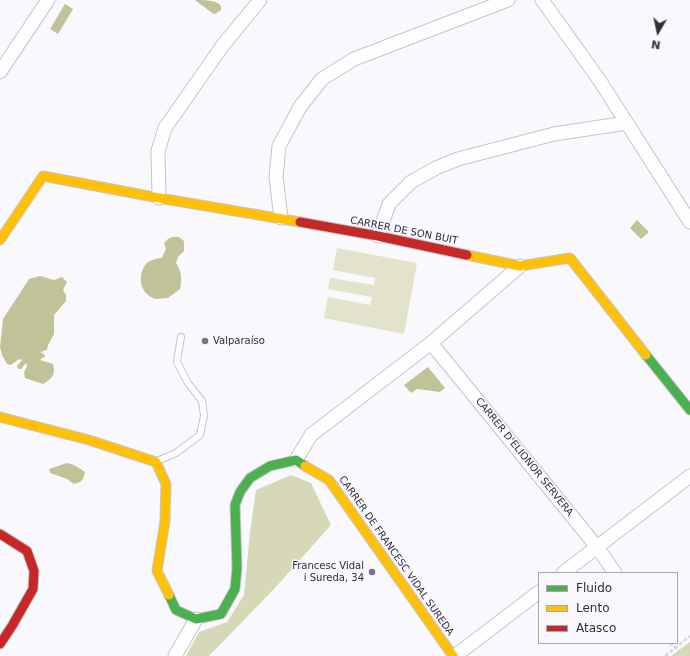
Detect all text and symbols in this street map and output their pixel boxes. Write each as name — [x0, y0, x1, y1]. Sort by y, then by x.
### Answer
north arrow — [638, 12, 678, 52]
text: N — [650, 37, 662, 51]
street label: CARRER DE SON BUIT — [349, 215, 459, 247]
place label: Valparaíso — [213, 335, 265, 347]
marker: Valparaíso — [200, 336, 210, 346]
street label: CARRER D'ELIONOR SERVERA — [473, 396, 575, 518]
street label: CARRER DE FRANCESC VIDAL SUREDA — [336, 474, 456, 638]
place label: Francesc Vidal i Sureda, 34 — [292, 560, 364, 584]
marker: Francesc Vidal i Sureda, 34 — [367, 567, 377, 577]
legend — [538, 572, 678, 644]
text: Fluido — [576, 581, 612, 595]
text: Lento — [576, 601, 610, 615]
text: Atasco — [576, 621, 616, 635]

